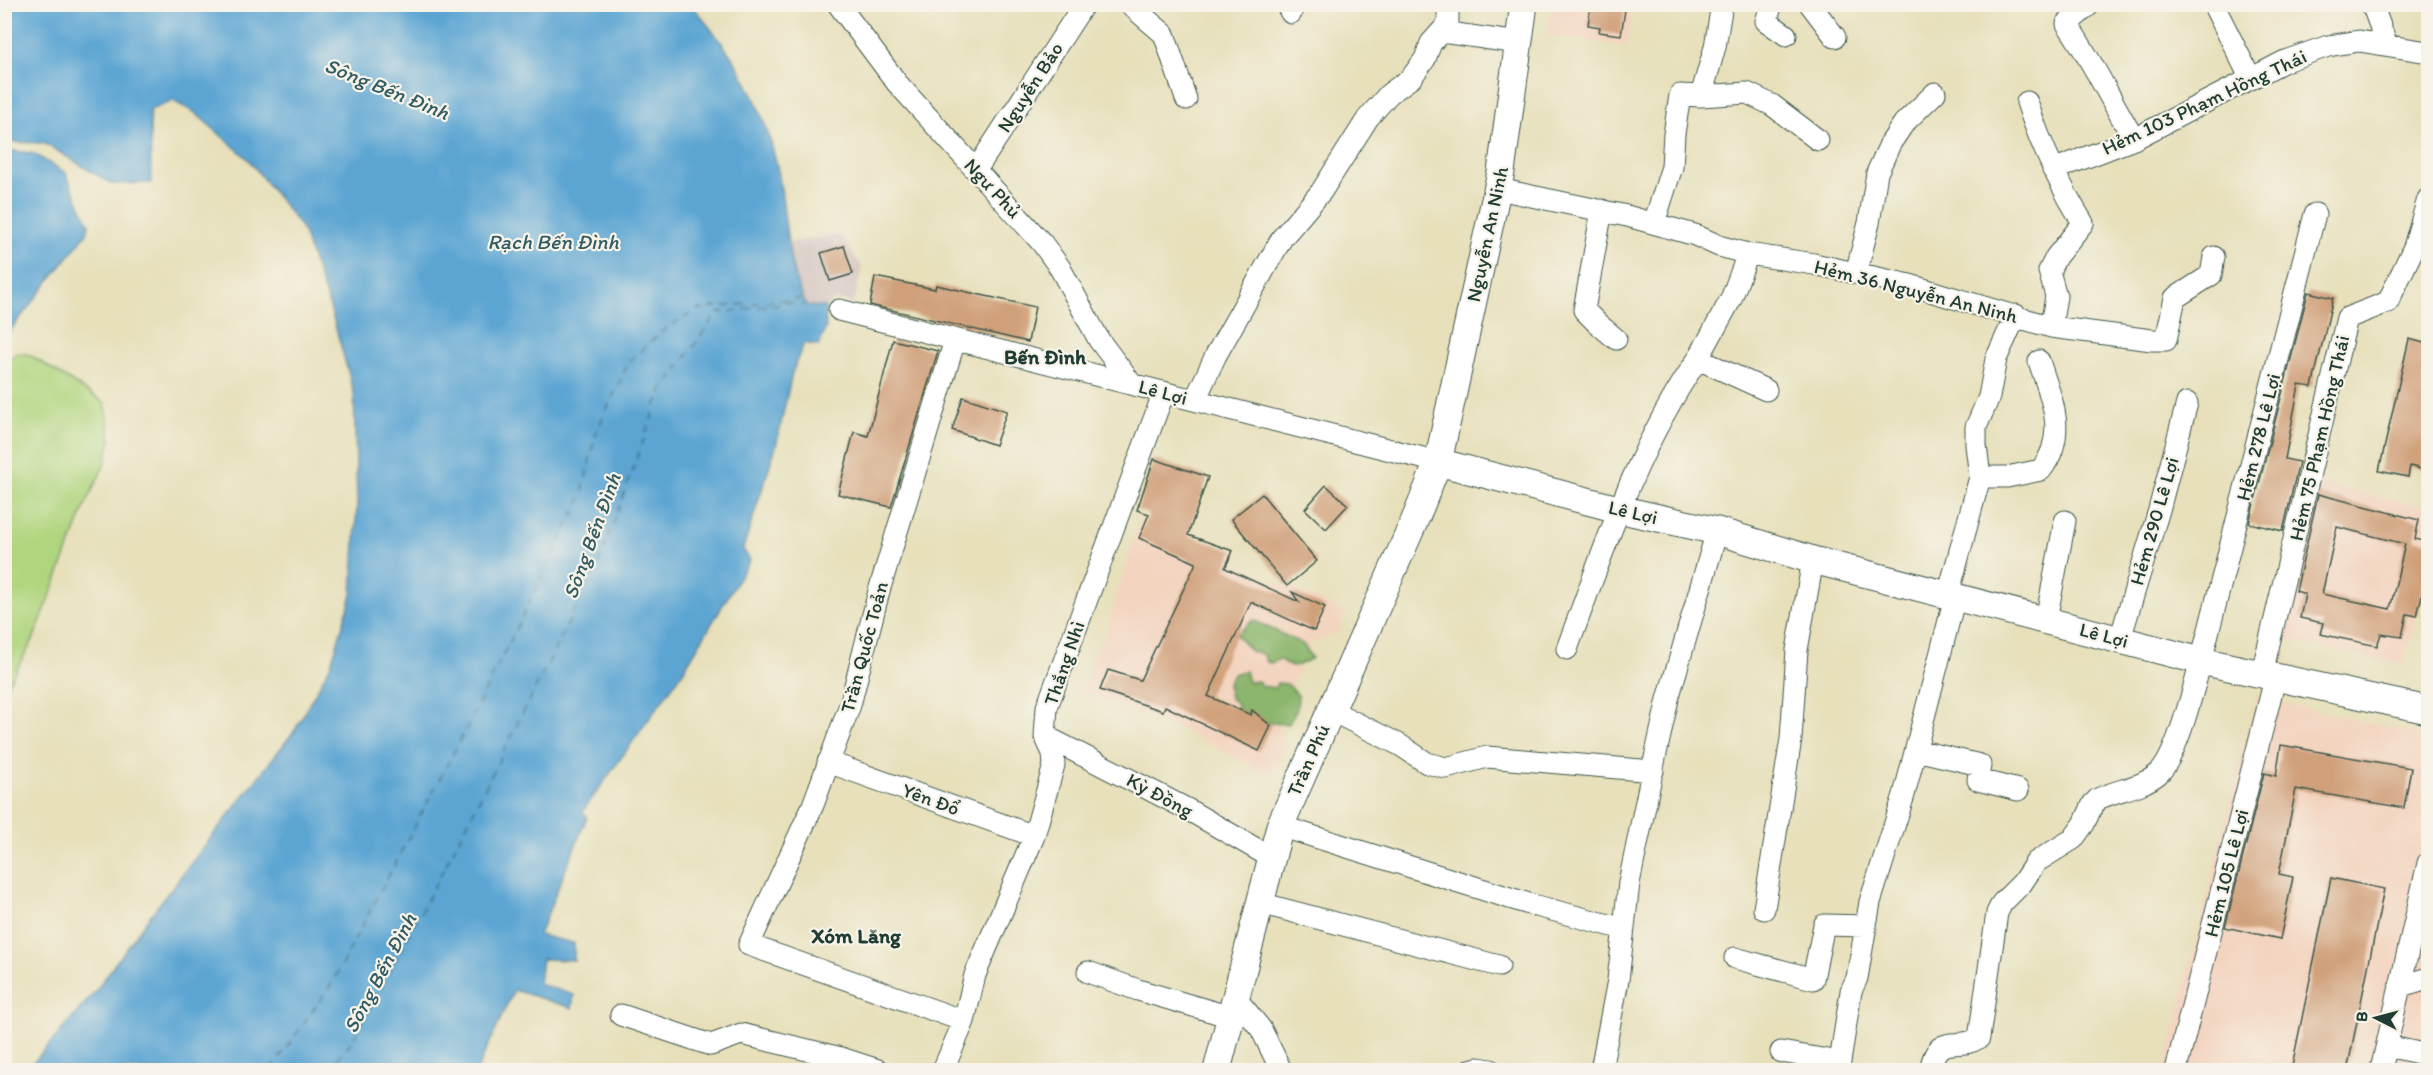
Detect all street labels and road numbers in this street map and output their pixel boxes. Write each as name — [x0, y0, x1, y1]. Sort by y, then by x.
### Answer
street label: Nguyễn Bảo — [992, 37, 1068, 137]
street label: Hẻm 103 Phạm Hồng Thái — [2098, 44, 2310, 160]
street label: Ngư Phủ — [959, 153, 1027, 223]
street label: Nguyễn An Ninh — [1461, 164, 1513, 304]
street label: Hẻm 36 Nguyễn An Ninh — [1812, 254, 2020, 328]
street label: Hẻm 75 Phạm Hồng Thái — [2284, 333, 2354, 543]
street label: Hẻm 278 Lê Lợi — [2231, 371, 2285, 503]
street label: Lê Lợi — [1136, 374, 1190, 410]
street label: Hẻm 290 Lê Lợi — [2124, 454, 2184, 588]
street label: Lê Lợi — [1606, 495, 1660, 529]
street label: Trần Quốc Toản — [835, 579, 893, 715]
street label: Lê Lợi — [2077, 617, 2131, 653]
street label: Thắng Nhì — [1038, 618, 1090, 708]
street label: Trần Phú — [1281, 720, 1335, 800]
street label: Kỳ Đồng — [1123, 768, 1198, 823]
street label: Yên Đổ — [899, 778, 963, 820]
street label: Hẻm 105 Lê Lợi — [2199, 807, 2253, 939]

